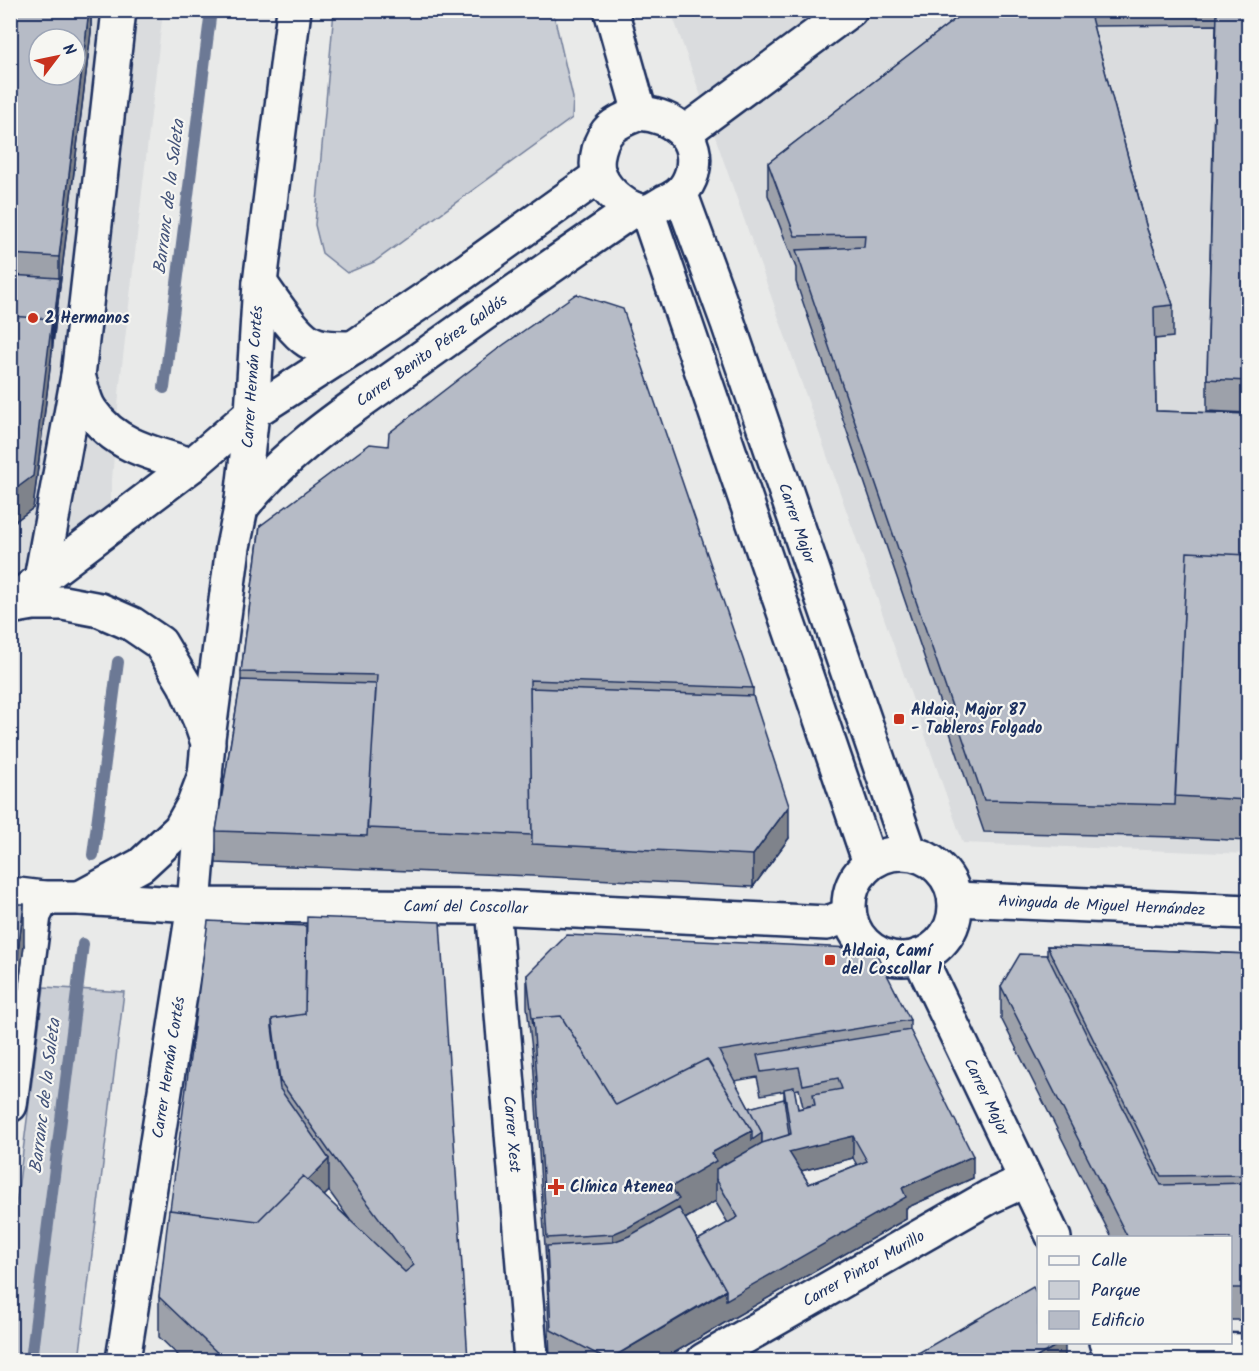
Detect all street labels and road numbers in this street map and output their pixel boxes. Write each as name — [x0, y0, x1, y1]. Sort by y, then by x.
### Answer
street label: Carrer Benito Pérez Galdós — [351, 288, 513, 413]
street label: Carrer Hernán Cortés — [236, 305, 270, 449]
street label: Carrer Major — [771, 480, 823, 568]
street label: Avinguda de Miguel Hernández — [998, 888, 1206, 923]
street label: Camí del Coscollar — [403, 894, 530, 921]
street label: Carrer Hernán Cortés — [145, 995, 192, 1140]
street label: Carrer Major — [957, 1054, 1016, 1141]
street label: Carrer Xest — [496, 1095, 528, 1174]
street label: Carrer Pintor Murillo — [798, 1224, 930, 1314]

